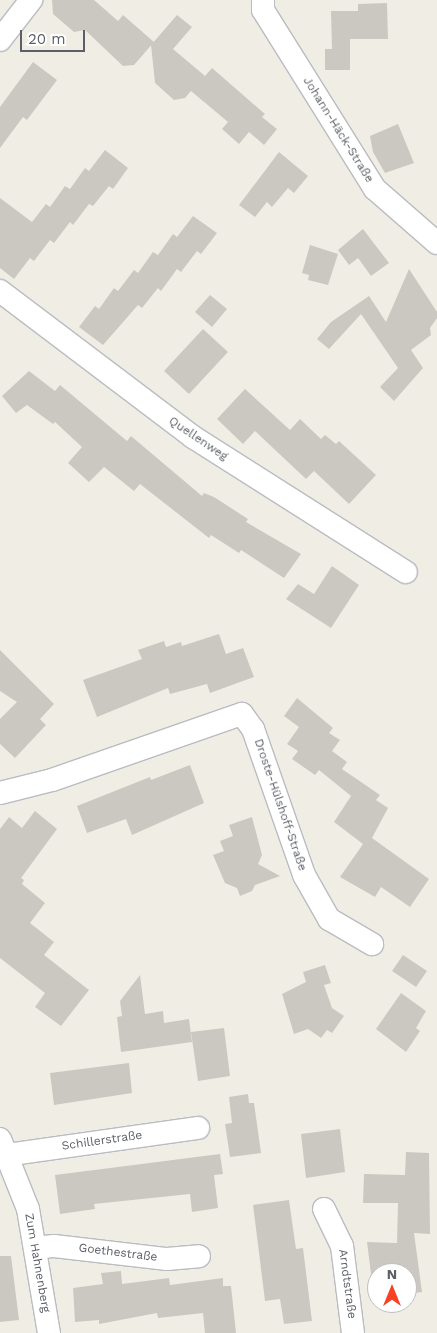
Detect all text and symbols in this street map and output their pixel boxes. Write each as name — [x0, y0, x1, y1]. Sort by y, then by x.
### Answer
scale bar — [22, 20, 88, 52]
text: 20 m — [28, 30, 66, 48]
street label: Johann-Häck-Straße — [300, 74, 376, 186]
street label: Quellenweg — [166, 414, 230, 464]
street label: Droste-Hülshoff-Straße — [251, 737, 309, 873]
street label: Schillerstraße — [61, 1128, 143, 1154]
street label: Zum Hahnenberg — [21, 1212, 53, 1314]
street label: Goethestraße — [78, 1241, 158, 1265]
street label: Arndtstraße — [335, 1248, 359, 1320]
north arrow — [367, 1263, 417, 1313]
text: N — [387, 1266, 397, 1282]

